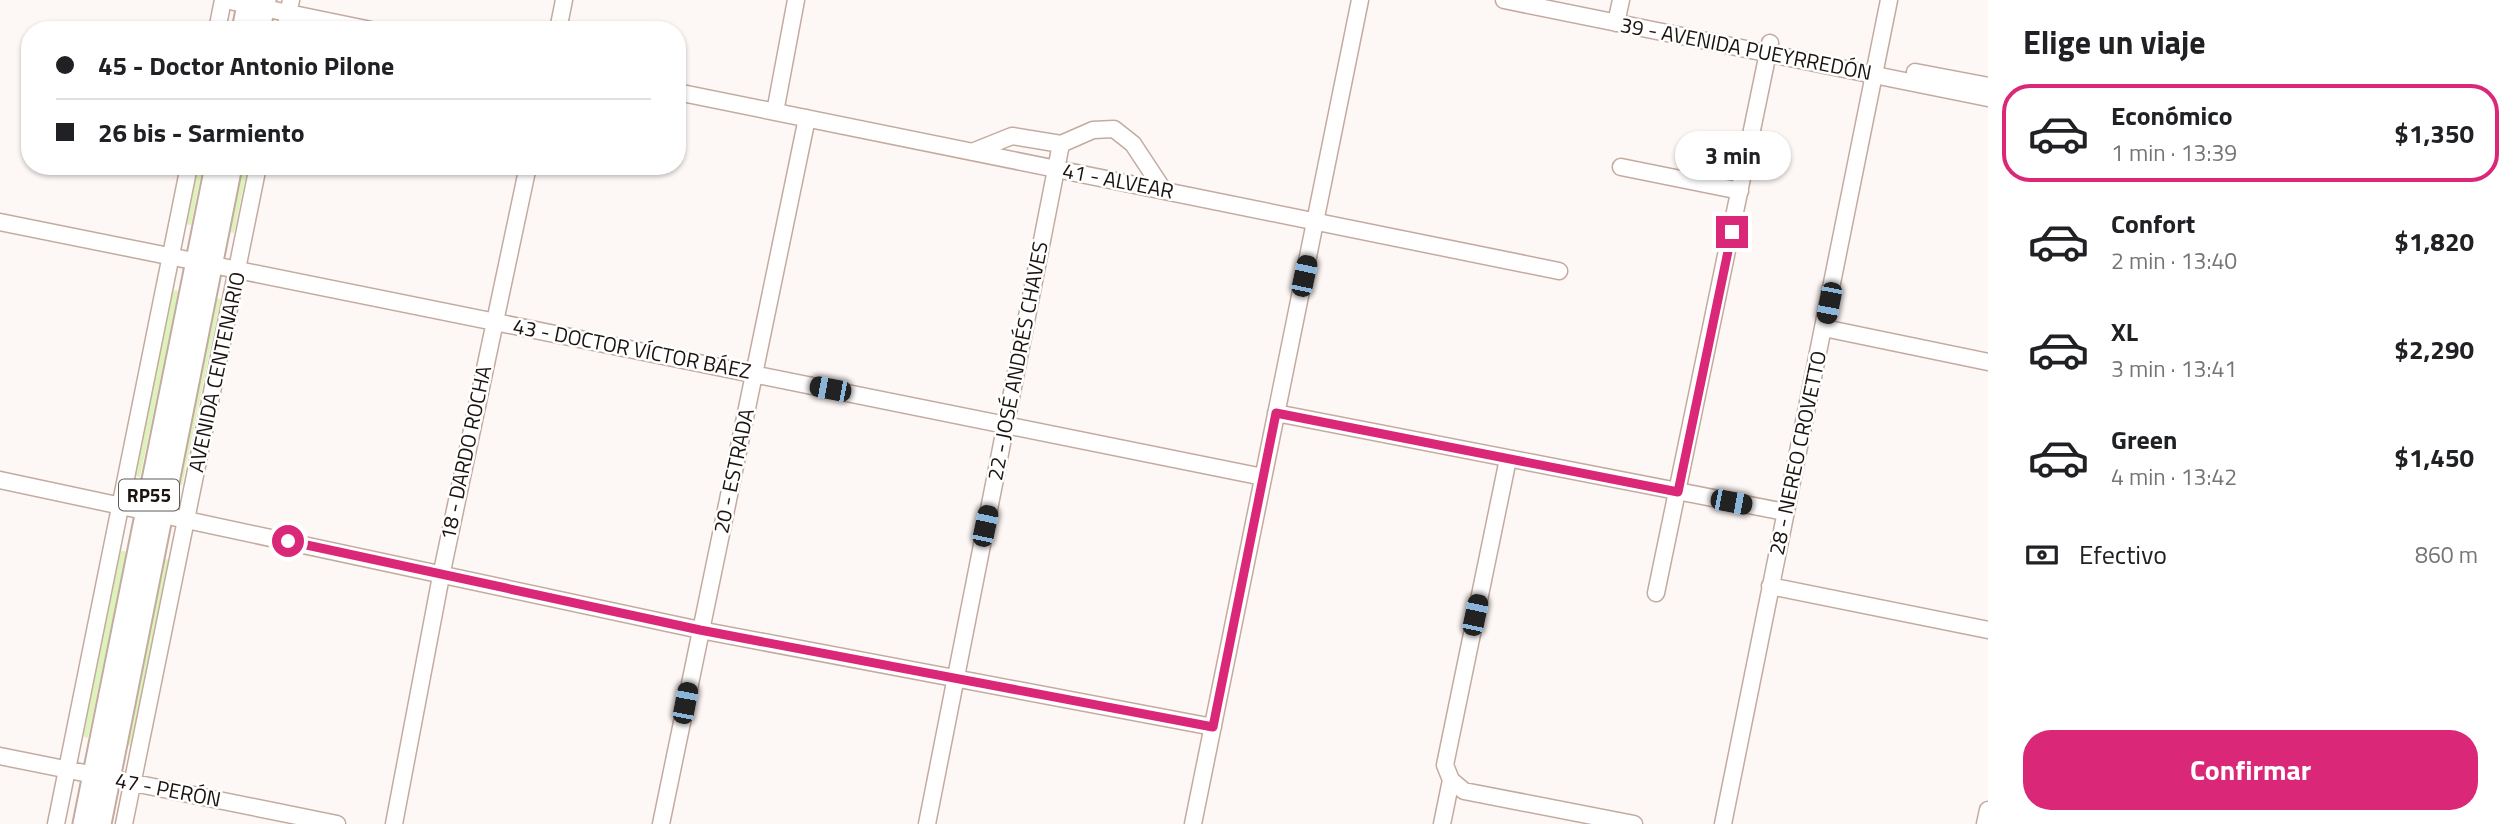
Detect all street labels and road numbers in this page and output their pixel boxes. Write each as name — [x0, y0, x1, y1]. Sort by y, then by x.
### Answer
street label: 39 - AVENIDA PUEYRREDÓN — [1618, 8, 1875, 88]
street label: 41 - ALVEAR — [1060, 154, 1177, 206]
street label: 22 - JOSÉ ANDRÉS CHAVES — [978, 239, 1056, 483]
street label: AVENIDA CENTENARIO — [179, 269, 253, 475]
street label: 43 - DOCTOR VÍCTOR BÁEZ — [510, 309, 754, 387]
street label: 28 - NEREO CROVETTO — [1760, 348, 1834, 558]
street label: 18 - DARDO ROCHA — [431, 362, 499, 543]
street label: 20 - ESTRADA — [704, 405, 762, 536]
road number: RP55 — [119, 480, 179, 510]
street label: 47 - PERÓN — [113, 763, 224, 815]

